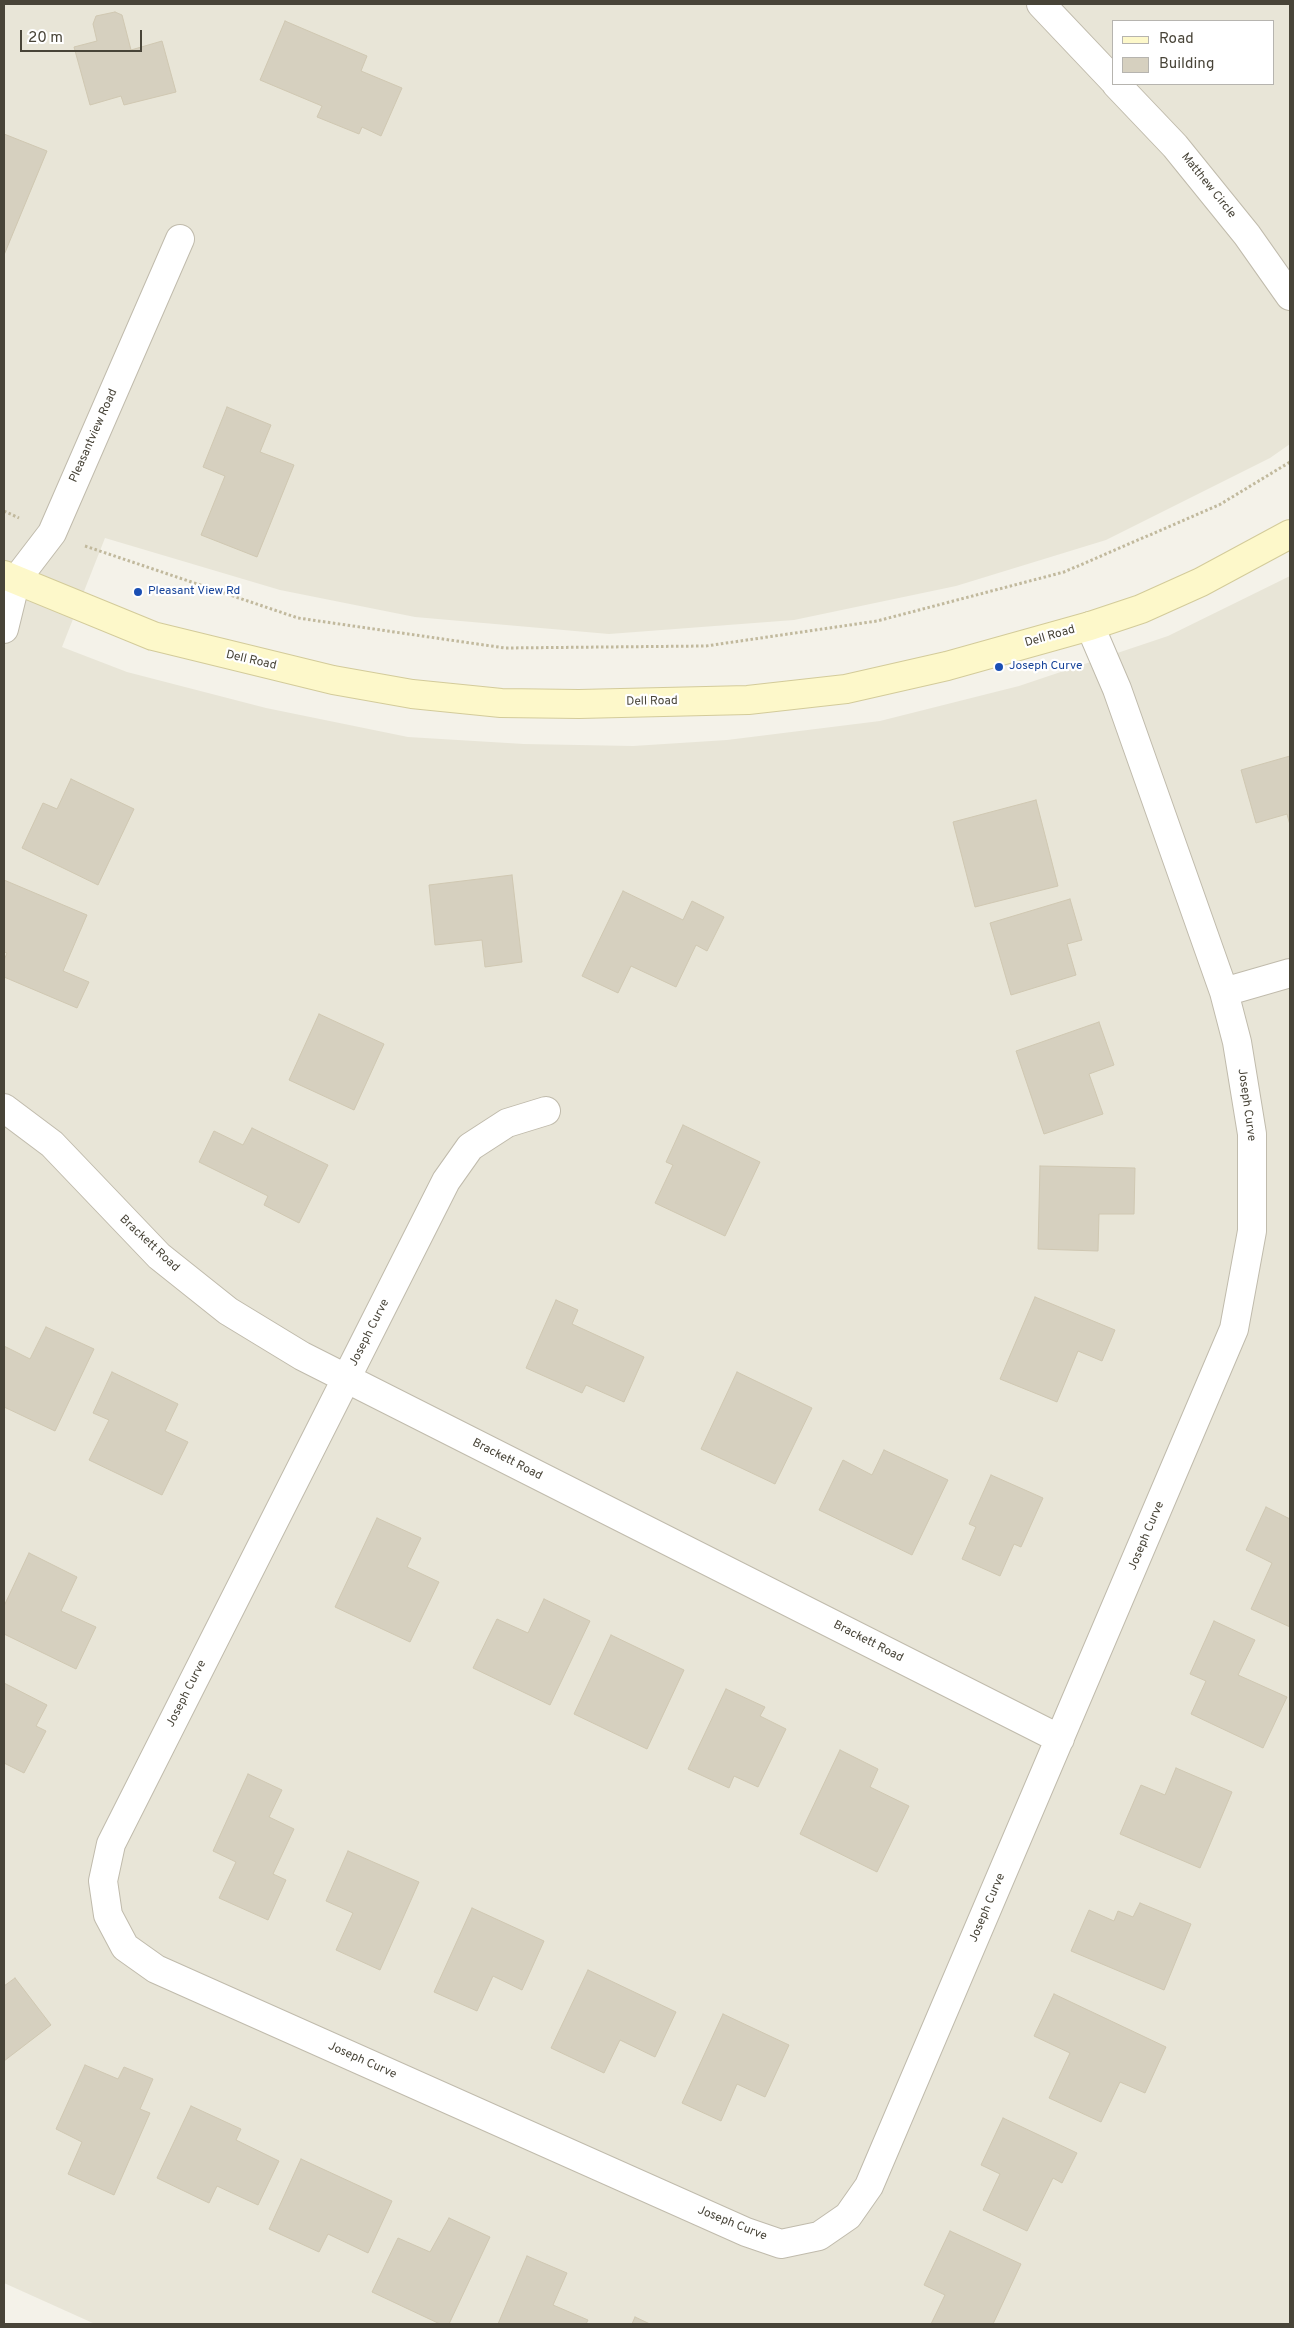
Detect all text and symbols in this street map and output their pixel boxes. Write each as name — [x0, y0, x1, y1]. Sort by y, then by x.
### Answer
scale bar — [22, 20, 145, 52]
legend — [1112, 20, 1274, 85]
text: 20 m — [28, 29, 63, 48]
text: Road — [1159, 30, 1194, 49]
text: Building — [1159, 55, 1214, 74]
street label: Matthew Circle — [1177, 151, 1239, 221]
street label: Pleasantview Road — [67, 387, 121, 485]
place label: Pleasant View Rd — [148, 585, 240, 599]
marker: Pleasant View Rd — [132, 586, 144, 598]
street label: Dell Road — [1023, 623, 1077, 651]
street label: Dell Road — [224, 648, 278, 674]
place label: Joseph Curve — [1009, 660, 1082, 674]
marker: Joseph Curve — [993, 661, 1005, 673]
street label: Dell Road — [626, 694, 678, 710]
street label: Joseph Curve — [1234, 1068, 1258, 1142]
street label: Brackett Road — [116, 1213, 182, 1275]
street label: Joseph Curve — [347, 1297, 393, 1369]
street label: Brackett Road — [470, 1436, 544, 1484]
street label: Joseph Curve — [1126, 1499, 1168, 1573]
street label: Brackett Road — [831, 1618, 905, 1666]
street label: Joseph Curve — [164, 1658, 210, 1730]
street label: Joseph Curve — [967, 1871, 1009, 1945]
street label: Joseph Curve — [326, 2039, 398, 2083]
street label: Joseph Curve — [695, 2204, 769, 2244]

